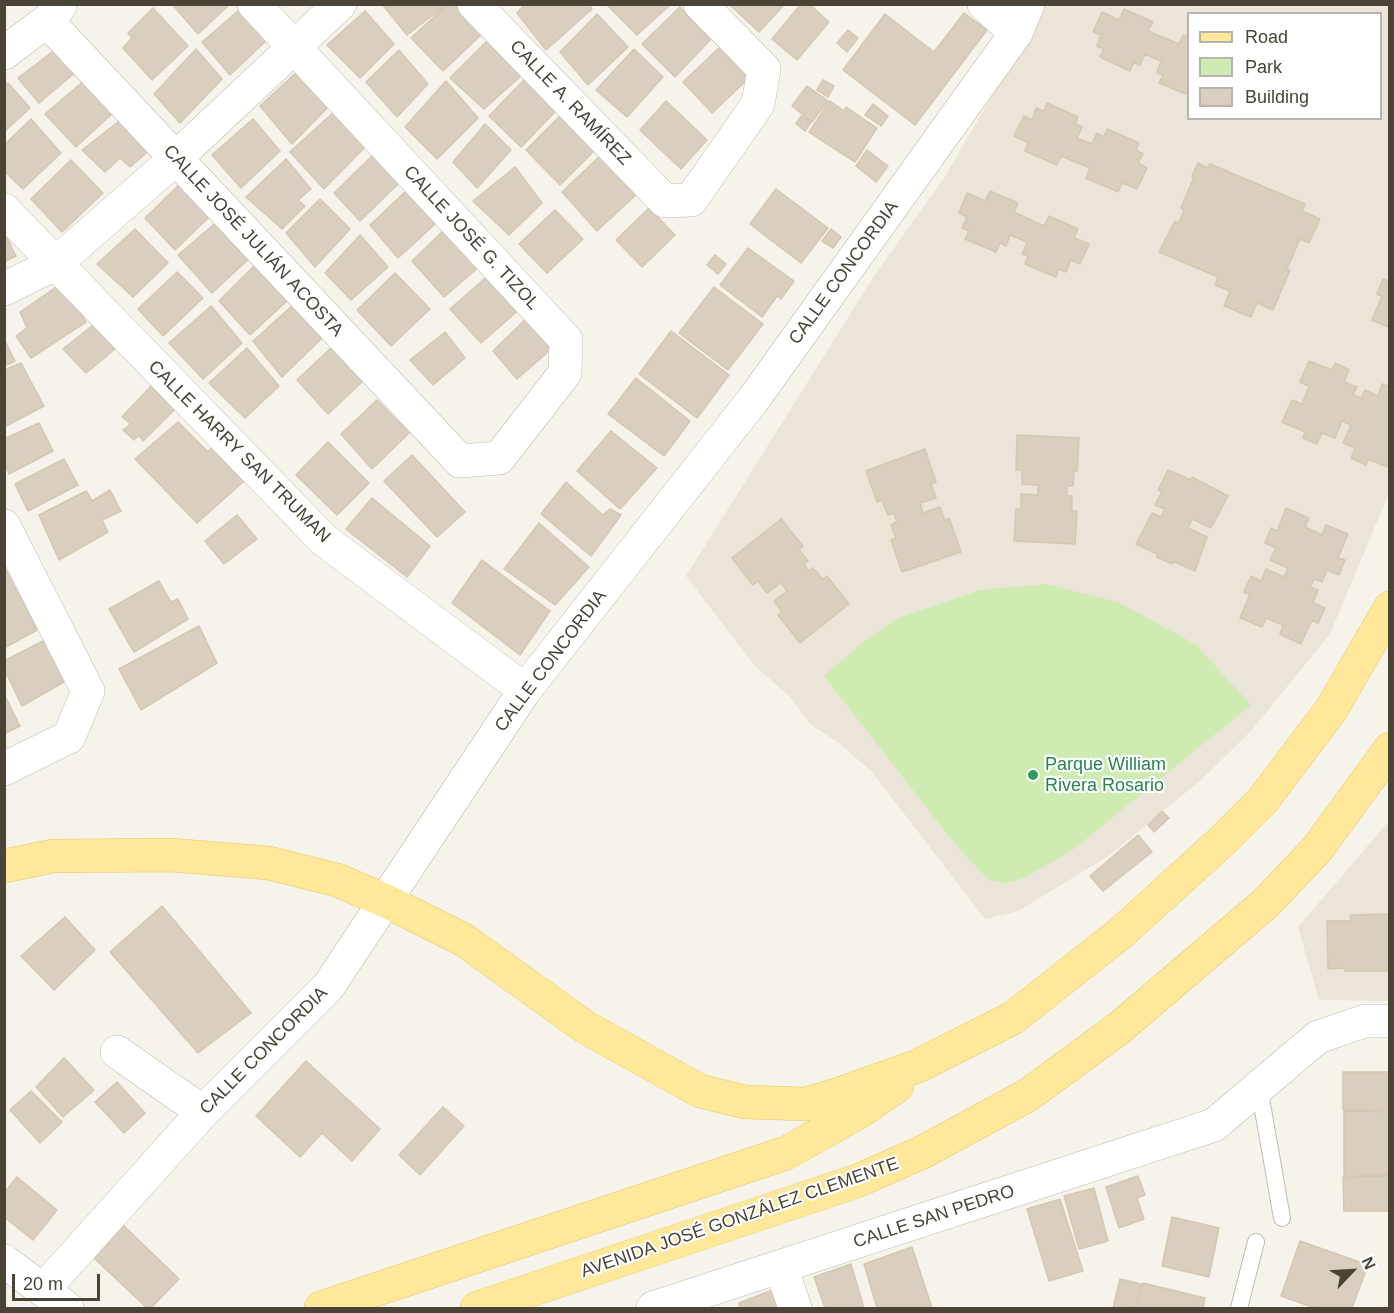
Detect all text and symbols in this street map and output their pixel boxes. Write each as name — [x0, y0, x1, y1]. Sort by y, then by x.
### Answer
legend — [1187, 12, 1382, 120]
text: Road — [1245, 27, 1288, 47]
street label: CALLE A. RAMÍREZ — [505, 36, 635, 170]
text: Park — [1245, 57, 1282, 77]
text: Building — [1245, 87, 1309, 107]
street label: CALLE JOSÉ JULIÁN ACOSTA — [159, 141, 347, 341]
street label: CALLE JOSÉ G. TIZOL — [399, 162, 543, 314]
street label: CALLE CONCORDIA — [785, 197, 903, 349]
street label: CALLE HARRY SAN TRUMAN — [143, 356, 335, 548]
street label: CALLE CONCORDIA — [491, 586, 611, 736]
place label: Parque William Rivera Rosario — [1045, 754, 1166, 796]
marker: Parque William Rivera Rosario — [1026, 768, 1040, 782]
street label: CALLE CONCORDIA — [196, 983, 332, 1119]
street label: AVENIDA JOSÉ GONZÁLEZ CLEMENTE — [578, 1153, 902, 1283]
street label: CALLE SAN PEDRO — [851, 1181, 1017, 1253]
north arrow — [1322, 1241, 1382, 1301]
text: N — [1359, 1254, 1379, 1272]
scale bar — [15, 1262, 104, 1300]
text: 20 m — [23, 1274, 63, 1294]

